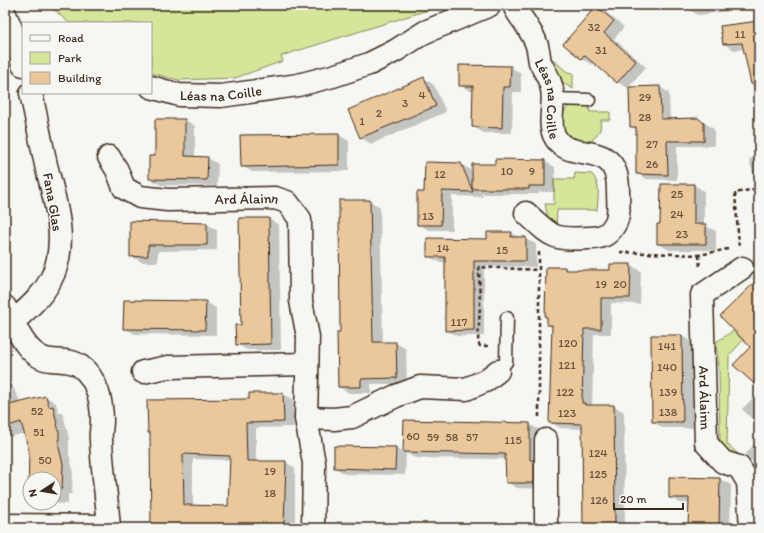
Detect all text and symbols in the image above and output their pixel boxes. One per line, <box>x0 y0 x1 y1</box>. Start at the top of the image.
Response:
house number: 32 <box>588 20 601 34</box>
legend <box>22 22 152 94</box>
house number: 11 <box>734 27 746 41</box>
text: Road <box>58 31 84 45</box>
house number: 31 <box>595 43 607 57</box>
text: Park <box>58 51 82 65</box>
street label: Léas na Coille <box>531 56 563 142</box>
text: Building <box>58 71 102 85</box>
street label: Léas na Coille <box>180 82 263 105</box>
house number: 4 <box>418 88 426 102</box>
house number: 29 <box>639 90 651 104</box>
house number: 3 <box>402 96 409 110</box>
house number: 2 <box>376 106 383 120</box>
house number: 28 <box>639 110 652 124</box>
house number: 1 <box>359 114 365 128</box>
house number: 27 <box>646 137 658 151</box>
house number: 26 <box>646 157 658 171</box>
house number: 10 <box>501 164 513 178</box>
house number: 9 <box>529 164 535 178</box>
house number: 12 <box>434 167 447 181</box>
street label: Fana Glas <box>39 171 66 233</box>
house number: 25 <box>671 187 683 201</box>
street label: Ard Álainn <box>215 189 282 208</box>
house number: 24 <box>670 207 684 221</box>
house number: 13 <box>422 209 435 223</box>
house number: 23 <box>676 227 689 241</box>
house number: 14 <box>437 241 449 255</box>
house number: 15 <box>496 243 508 257</box>
house number: 19 <box>595 277 607 291</box>
house number: 20 <box>613 277 627 291</box>
house number: 117 <box>450 315 468 329</box>
house number: 120 <box>558 336 578 350</box>
house number: 141 <box>658 339 677 353</box>
house number: 121 <box>558 358 576 372</box>
house number: 140 <box>657 360 677 374</box>
street label: Ard Álainn <box>695 365 714 431</box>
house number: 122 <box>556 385 575 399</box>
house number: 139 <box>659 385 677 399</box>
house number: 52 <box>31 404 44 418</box>
house number: 138 <box>659 405 678 419</box>
house number: 123 <box>558 406 577 420</box>
house number: 51 <box>33 425 45 439</box>
house number: 60 <box>406 429 420 443</box>
house number: 59 <box>427 430 439 444</box>
house number: 58 <box>446 430 459 444</box>
house number: 57 <box>466 430 478 444</box>
house number: 115 <box>504 433 522 447</box>
house number: 124 <box>588 446 608 460</box>
house number: 50 <box>38 453 52 467</box>
house number: 19 <box>264 464 276 478</box>
house number: 125 <box>589 467 607 481</box>
north arrow <box>22 471 62 511</box>
scale bar <box>614 485 683 511</box>
house number: 18 <box>264 486 276 500</box>
text: N <box>26 488 40 498</box>
text: 20 m <box>620 492 647 506</box>
house number: 126 <box>590 493 608 507</box>

